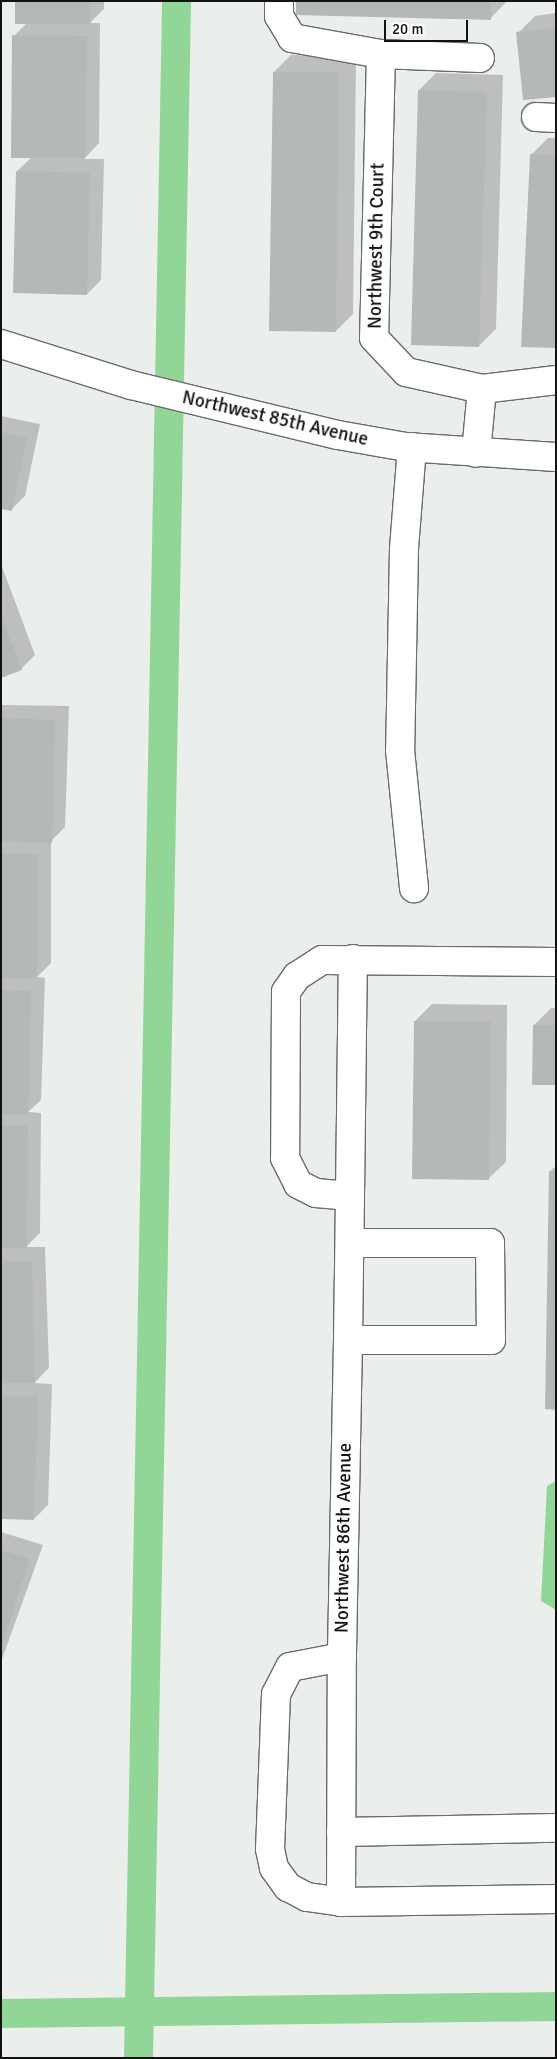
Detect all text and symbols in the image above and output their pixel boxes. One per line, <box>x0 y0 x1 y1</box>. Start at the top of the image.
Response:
scale bar <box>387 10 471 42</box>
text: 20 m <box>392 20 423 38</box>
street label: Northwest 9th Court <box>364 163 390 329</box>
street label: Northwest 85th Avenue <box>180 387 370 451</box>
street label: Northwest 86th Avenue <box>331 1443 357 1633</box>

